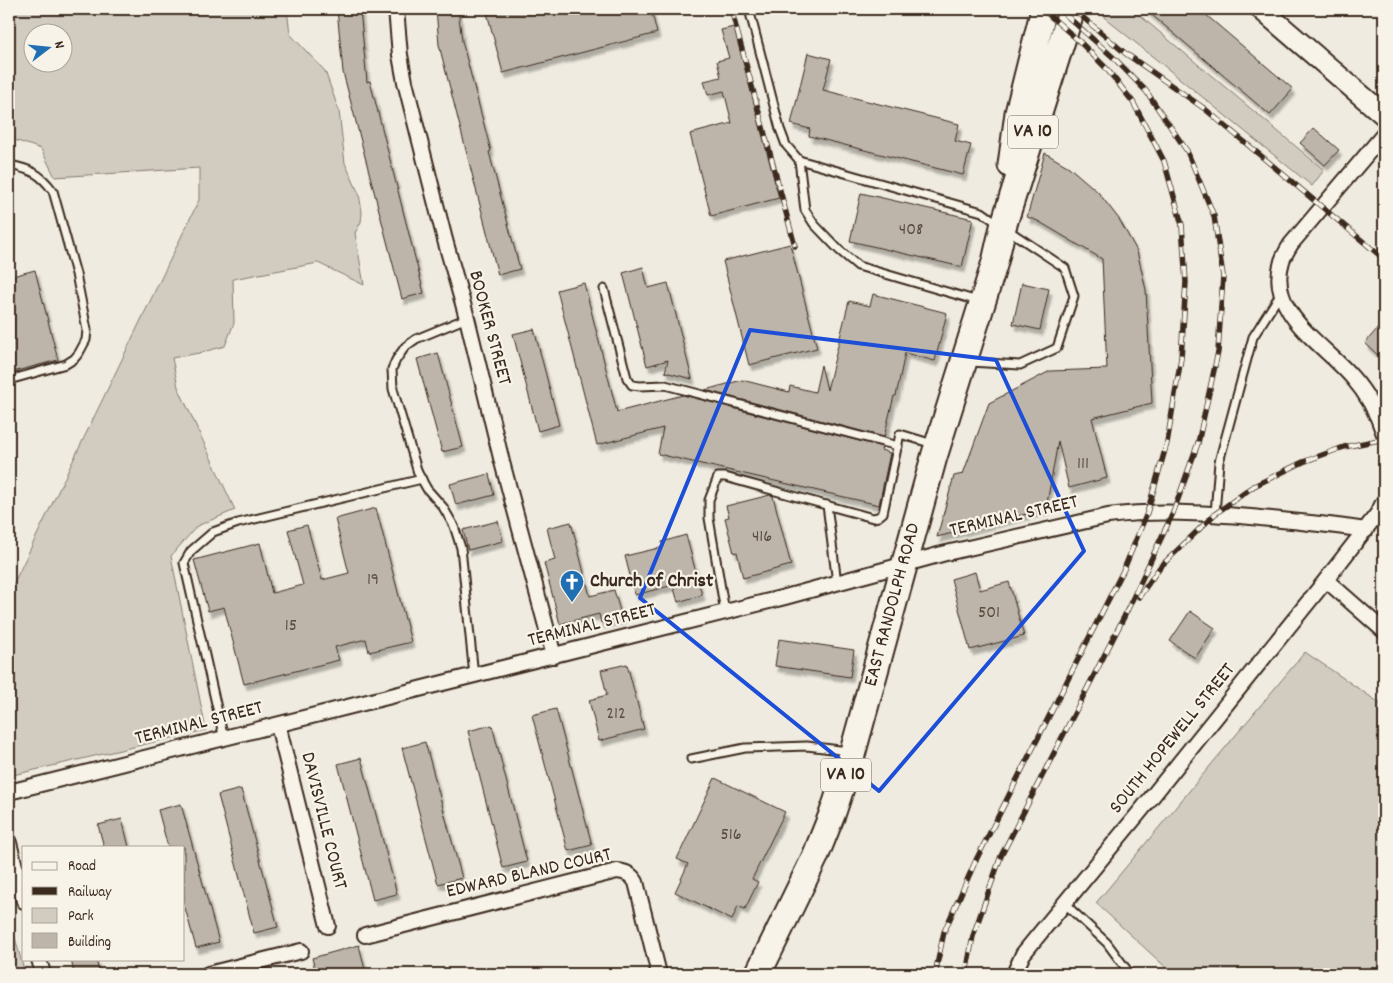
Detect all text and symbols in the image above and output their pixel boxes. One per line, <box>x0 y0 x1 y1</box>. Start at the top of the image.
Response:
north arrow <box>22 22 72 72</box>
text: N <box>48 39 69 51</box>
road number: VA 10 <box>1008 115 1058 148</box>
house number: 408 <box>899 218 923 243</box>
street label: BOOKER STREET <box>460 267 518 389</box>
house number: 111 <box>1077 452 1089 477</box>
street label: TERMINAL STREET <box>947 489 1081 545</box>
street label: EAST RANDOLPH ROAD <box>858 520 928 690</box>
house number: 416 <box>752 525 772 550</box>
house number: 19 <box>367 568 379 593</box>
place label: Church of Christ <box>590 568 714 596</box>
church icon: Church of Christ <box>559 569 585 603</box>
street label: TERMINAL STREET <box>525 597 659 655</box>
house number: 501 <box>978 601 1000 626</box>
house number: 15 <box>285 614 297 639</box>
street label: SOUTH HOPEWELL STREET <box>1103 658 1243 820</box>
street label: TERMINAL STREET <box>132 695 266 753</box>
house number: 212 <box>606 702 626 727</box>
street label: DAVISVILLE COURT <box>292 749 354 893</box>
road number: VA 10 <box>821 758 871 792</box>
house number: 516 <box>720 823 742 848</box>
street label: EDWARD BLAND COURT <box>444 841 614 907</box>
legend <box>22 846 185 960</box>
text: Road <box>68 856 96 878</box>
text: Railway <box>68 882 112 904</box>
text: Park <box>68 906 94 928</box>
text: Building <box>68 932 111 954</box>

